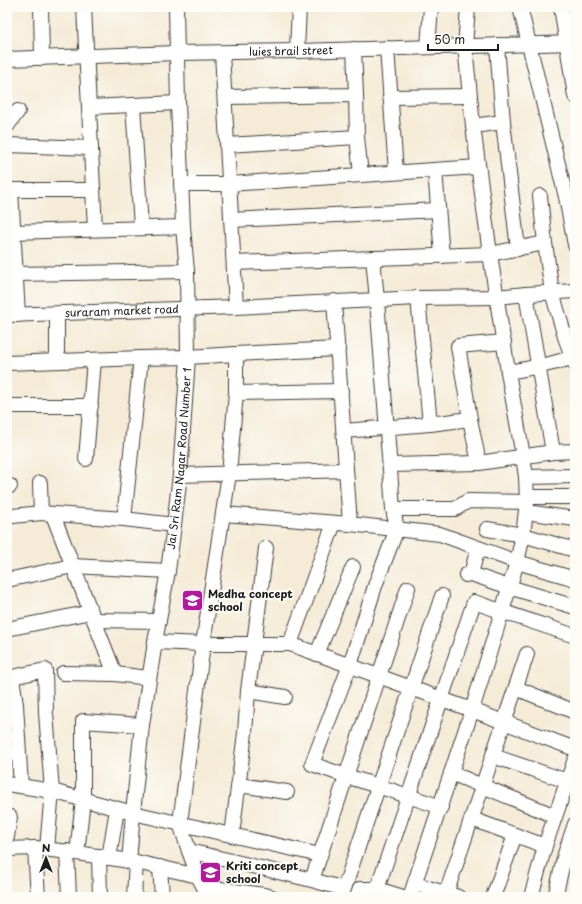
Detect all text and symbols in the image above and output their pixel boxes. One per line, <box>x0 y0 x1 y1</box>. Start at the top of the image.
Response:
scale bar <box>428 26 498 52</box>
text: 50 m <box>434 30 465 48</box>
street label: luies brail street <box>249 41 334 60</box>
street label: suraram market road <box>65 300 179 321</box>
street label: Jai Sri Ram Nagar Road Number 1 <box>162 367 195 550</box>
place label: Medha concept school <box>208 585 293 615</box>
school or university icon: Medha concept school <box>179 587 205 613</box>
north arrow <box>26 838 66 878</box>
text: N <box>42 839 51 856</box>
place label: Kriti concept school <box>226 857 298 887</box>
school or university icon: Kriti concept school <box>198 859 224 885</box>

